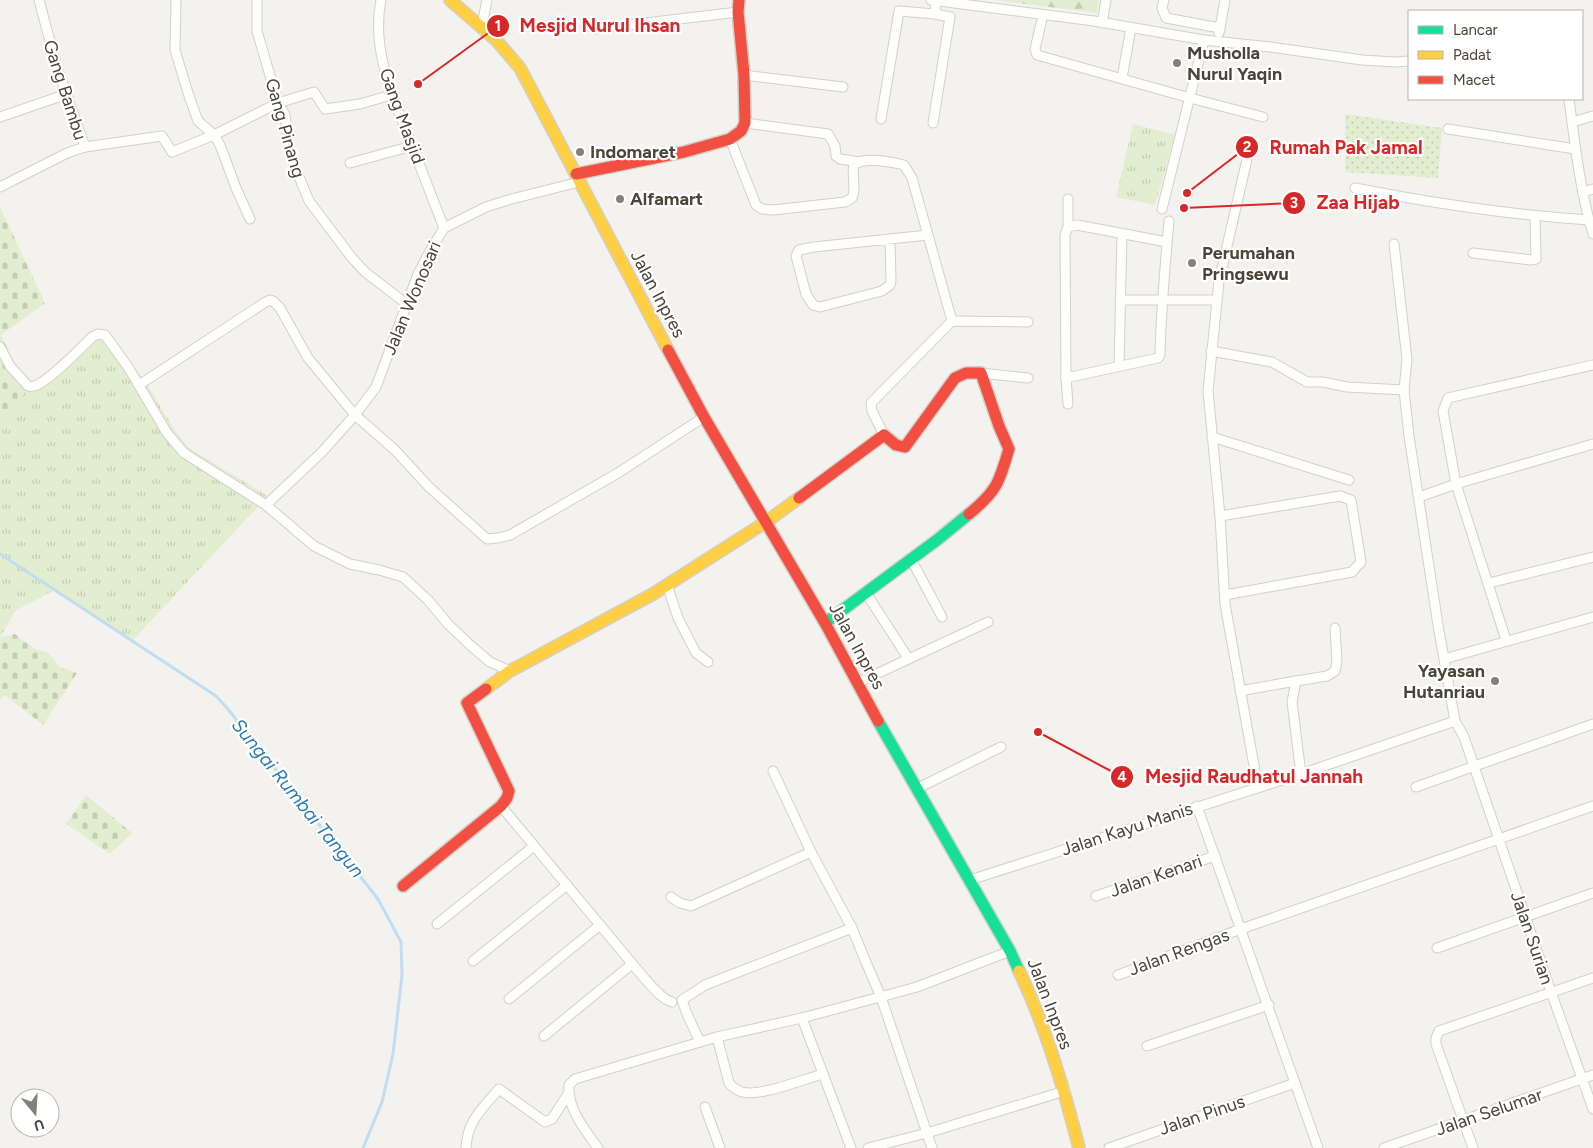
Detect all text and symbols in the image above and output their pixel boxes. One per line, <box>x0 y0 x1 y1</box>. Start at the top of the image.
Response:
callout: Mesjid Nurul Ihsan <box>485 9 691 43</box>
legend <box>1408 10 1583 100</box>
text: Mesjid Nurul Ihsan <box>520 14 680 37</box>
text: 1 <box>495 17 501 35</box>
text: Lancar <box>1453 21 1498 39</box>
street label: Gang Bambu <box>38 37 92 143</box>
place label: Musholla Nurul Yaqin <box>1187 42 1282 85</box>
text: Padat <box>1453 46 1492 64</box>
marker: Musholla Nurul Yaqin <box>1171 57 1183 69</box>
street label: Gang Masjid <box>375 65 429 167</box>
text: Macet <box>1453 71 1496 89</box>
street label: Gang Pinang <box>260 76 310 180</box>
callout: Rumah Pak Jamal <box>1234 130 1432 164</box>
text: Rumah Pak Jamal <box>1269 136 1423 159</box>
text: 2 <box>1243 138 1252 156</box>
place label: Indomaret <box>590 141 676 163</box>
marker: Indomaret <box>574 146 586 158</box>
callout: Zaa Hijab <box>1281 186 1409 220</box>
place label: Alfamart <box>630 188 703 210</box>
text: Zaa Hijab <box>1317 191 1400 214</box>
marker: Alfamart <box>614 193 626 205</box>
text: 3 <box>1290 194 1298 212</box>
street label: Jalan Wonosari <box>378 238 446 358</box>
place label: Perumahan Pringsewu <box>1202 242 1295 285</box>
street label: Jalan Inpres <box>626 246 690 342</box>
marker: Perumahan Pringsewu <box>1186 257 1198 269</box>
street label: Jalan Inpres <box>824 599 890 693</box>
place label: Yayasan Hutanriau <box>1403 660 1485 703</box>
marker: Yayasan Hutanriau <box>1489 675 1501 687</box>
water label: Sungai Rumbai Tangun <box>227 714 369 882</box>
callout: Mesjid Raudhatul Jannah <box>1110 760 1373 794</box>
text: Mesjid Raudhatul Jannah <box>1145 765 1363 788</box>
text: 4 <box>1117 768 1127 786</box>
street label: Jalan Kayu Manis <box>1058 797 1196 861</box>
street label: Jalan Kenari <box>1107 850 1205 902</box>
street label: Jalan Surian <box>1506 889 1558 987</box>
street label: Jalan Rengas <box>1126 924 1232 980</box>
street label: Jalan Inpres <box>1023 955 1077 1053</box>
street label: Jalan Selumar <box>1433 1083 1545 1141</box>
north arrow <box>10 1088 60 1138</box>
street label: Jalan Pinus <box>1156 1090 1248 1140</box>
text: U <box>32 1115 46 1134</box>

